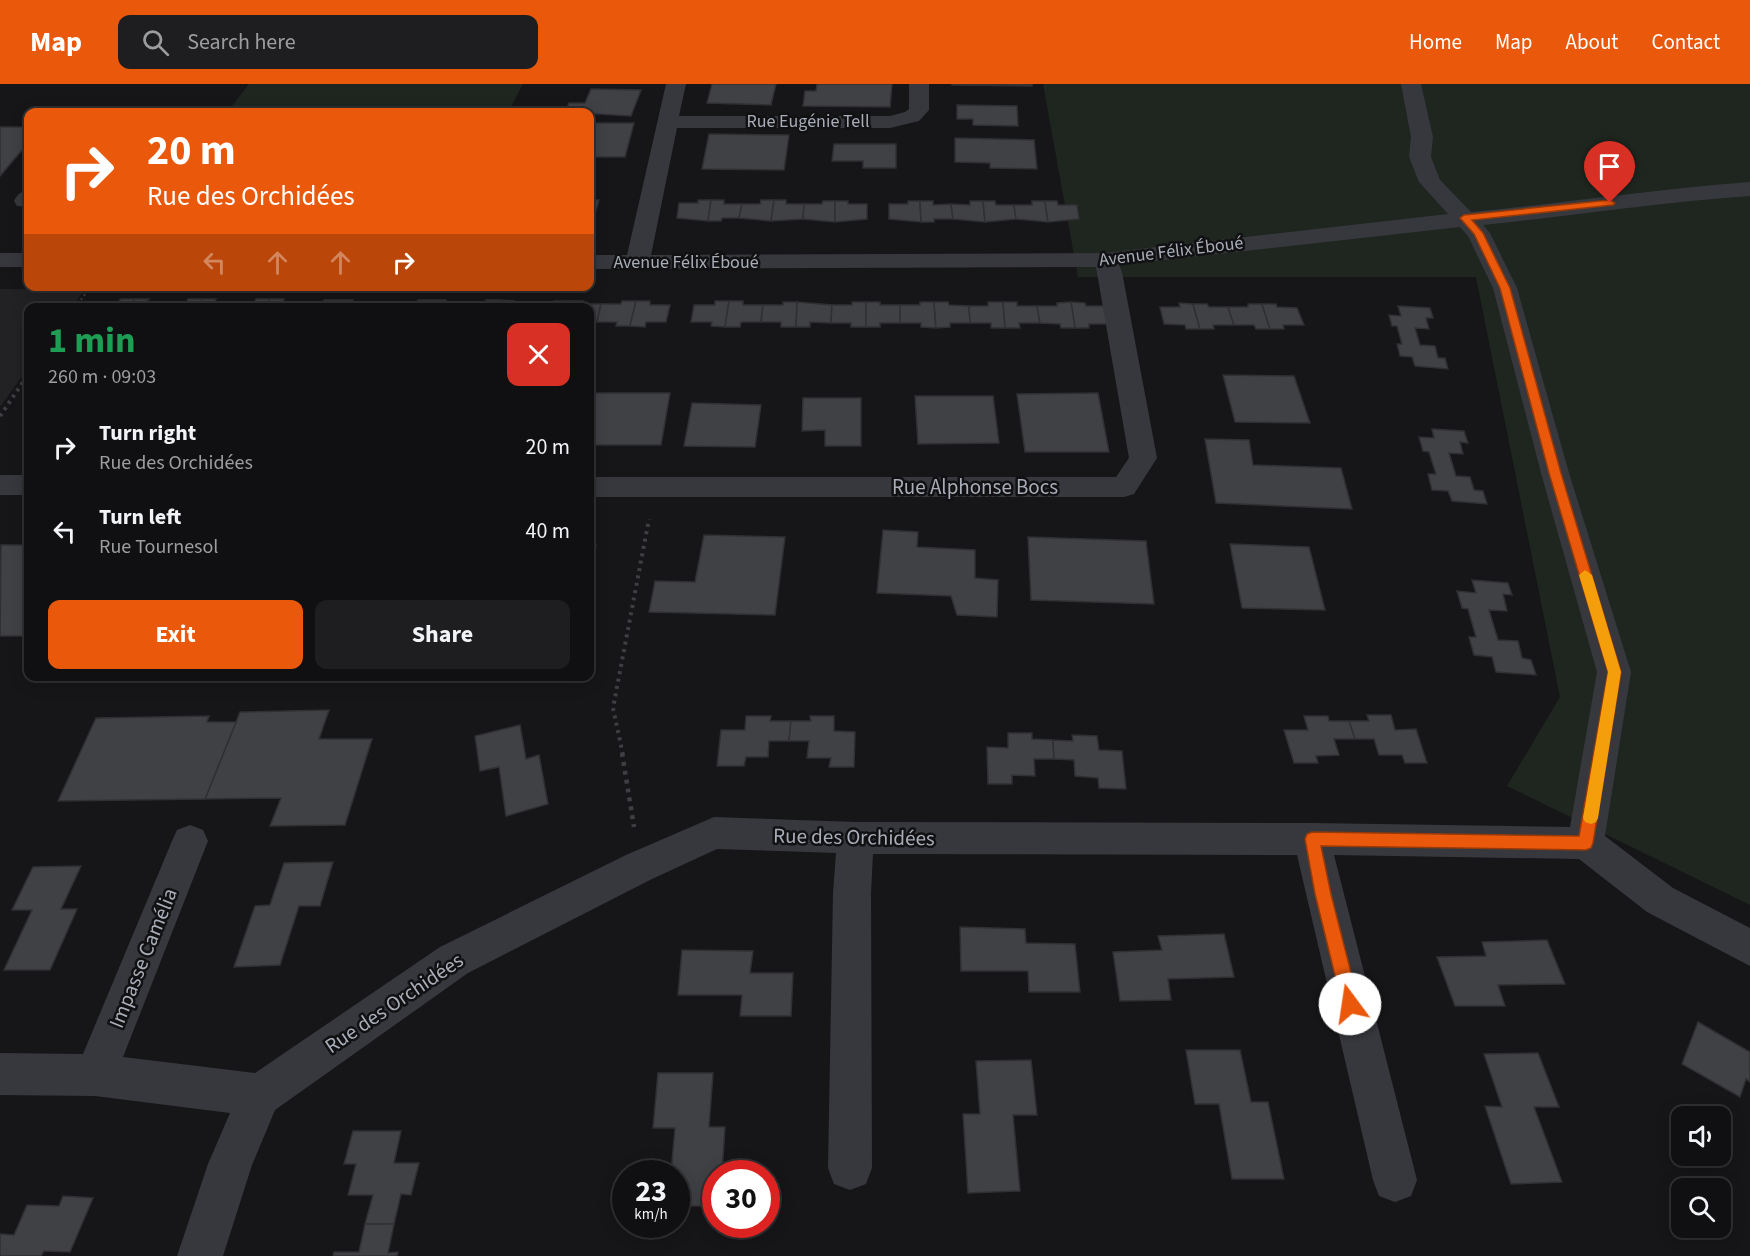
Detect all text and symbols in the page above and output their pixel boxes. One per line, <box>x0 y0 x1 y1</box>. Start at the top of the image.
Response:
search box <box>118 15 538 69</box>
text: Map <box>30 22 82 62</box>
icon: search <box>139 26 172 59</box>
text: Search here <box>187 26 296 58</box>
text: Home <box>1409 27 1462 57</box>
text: Map <box>1495 27 1533 57</box>
text: About <box>1566 27 1618 57</box>
text: Contact <box>1651 27 1720 57</box>
street label: Rue Eugénie Tell <box>747 109 869 134</box>
text: 20 m <box>147 121 236 181</box>
icon: right <box>48 132 126 210</box>
pin <box>1584 141 1635 203</box>
icon: arrive <box>1593 150 1626 183</box>
text: Rue des Orchidées <box>147 177 355 216</box>
street label: Avenue Félix Éboué <box>1097 230 1245 273</box>
icon: left <box>198 246 231 279</box>
icon: ahead <box>261 246 294 279</box>
icon: ahead <box>324 246 357 279</box>
icon: right <box>387 246 420 279</box>
street label: Avenue Félix Éboué <box>613 250 759 275</box>
text: 1 min <box>48 315 136 366</box>
button: close <box>507 323 570 386</box>
text: 260 m · 09:03 <box>48 363 156 391</box>
text: Turn right <box>99 417 196 449</box>
icon: right <box>48 431 81 464</box>
text: 20 m <box>525 431 570 463</box>
text: Rue des Orchidées <box>99 449 253 477</box>
street label: Rue Alphonse Bocs <box>892 472 1058 502</box>
text: Turn left <box>99 501 181 533</box>
icon: left <box>48 515 81 548</box>
text: 40 m <box>525 515 570 547</box>
text: Rue Tournesol <box>99 533 218 561</box>
button: Exit <box>48 600 303 669</box>
button: Share <box>315 600 570 669</box>
street label: Rue des Orchidées <box>773 821 935 853</box>
street label: Impasse Camélia <box>101 883 185 1033</box>
street label: Rue des Orchidées <box>319 945 470 1061</box>
position arrow <box>1318 972 1382 1036</box>
map controls <box>1671 1106 1731 1238</box>
button: sound <box>1671 1106 1731 1166</box>
speed limit sign: 30 <box>702 1160 780 1238</box>
text: 23 <box>635 1170 667 1213</box>
button: search <box>1671 1178 1731 1238</box>
text: km/h <box>634 1204 668 1225</box>

